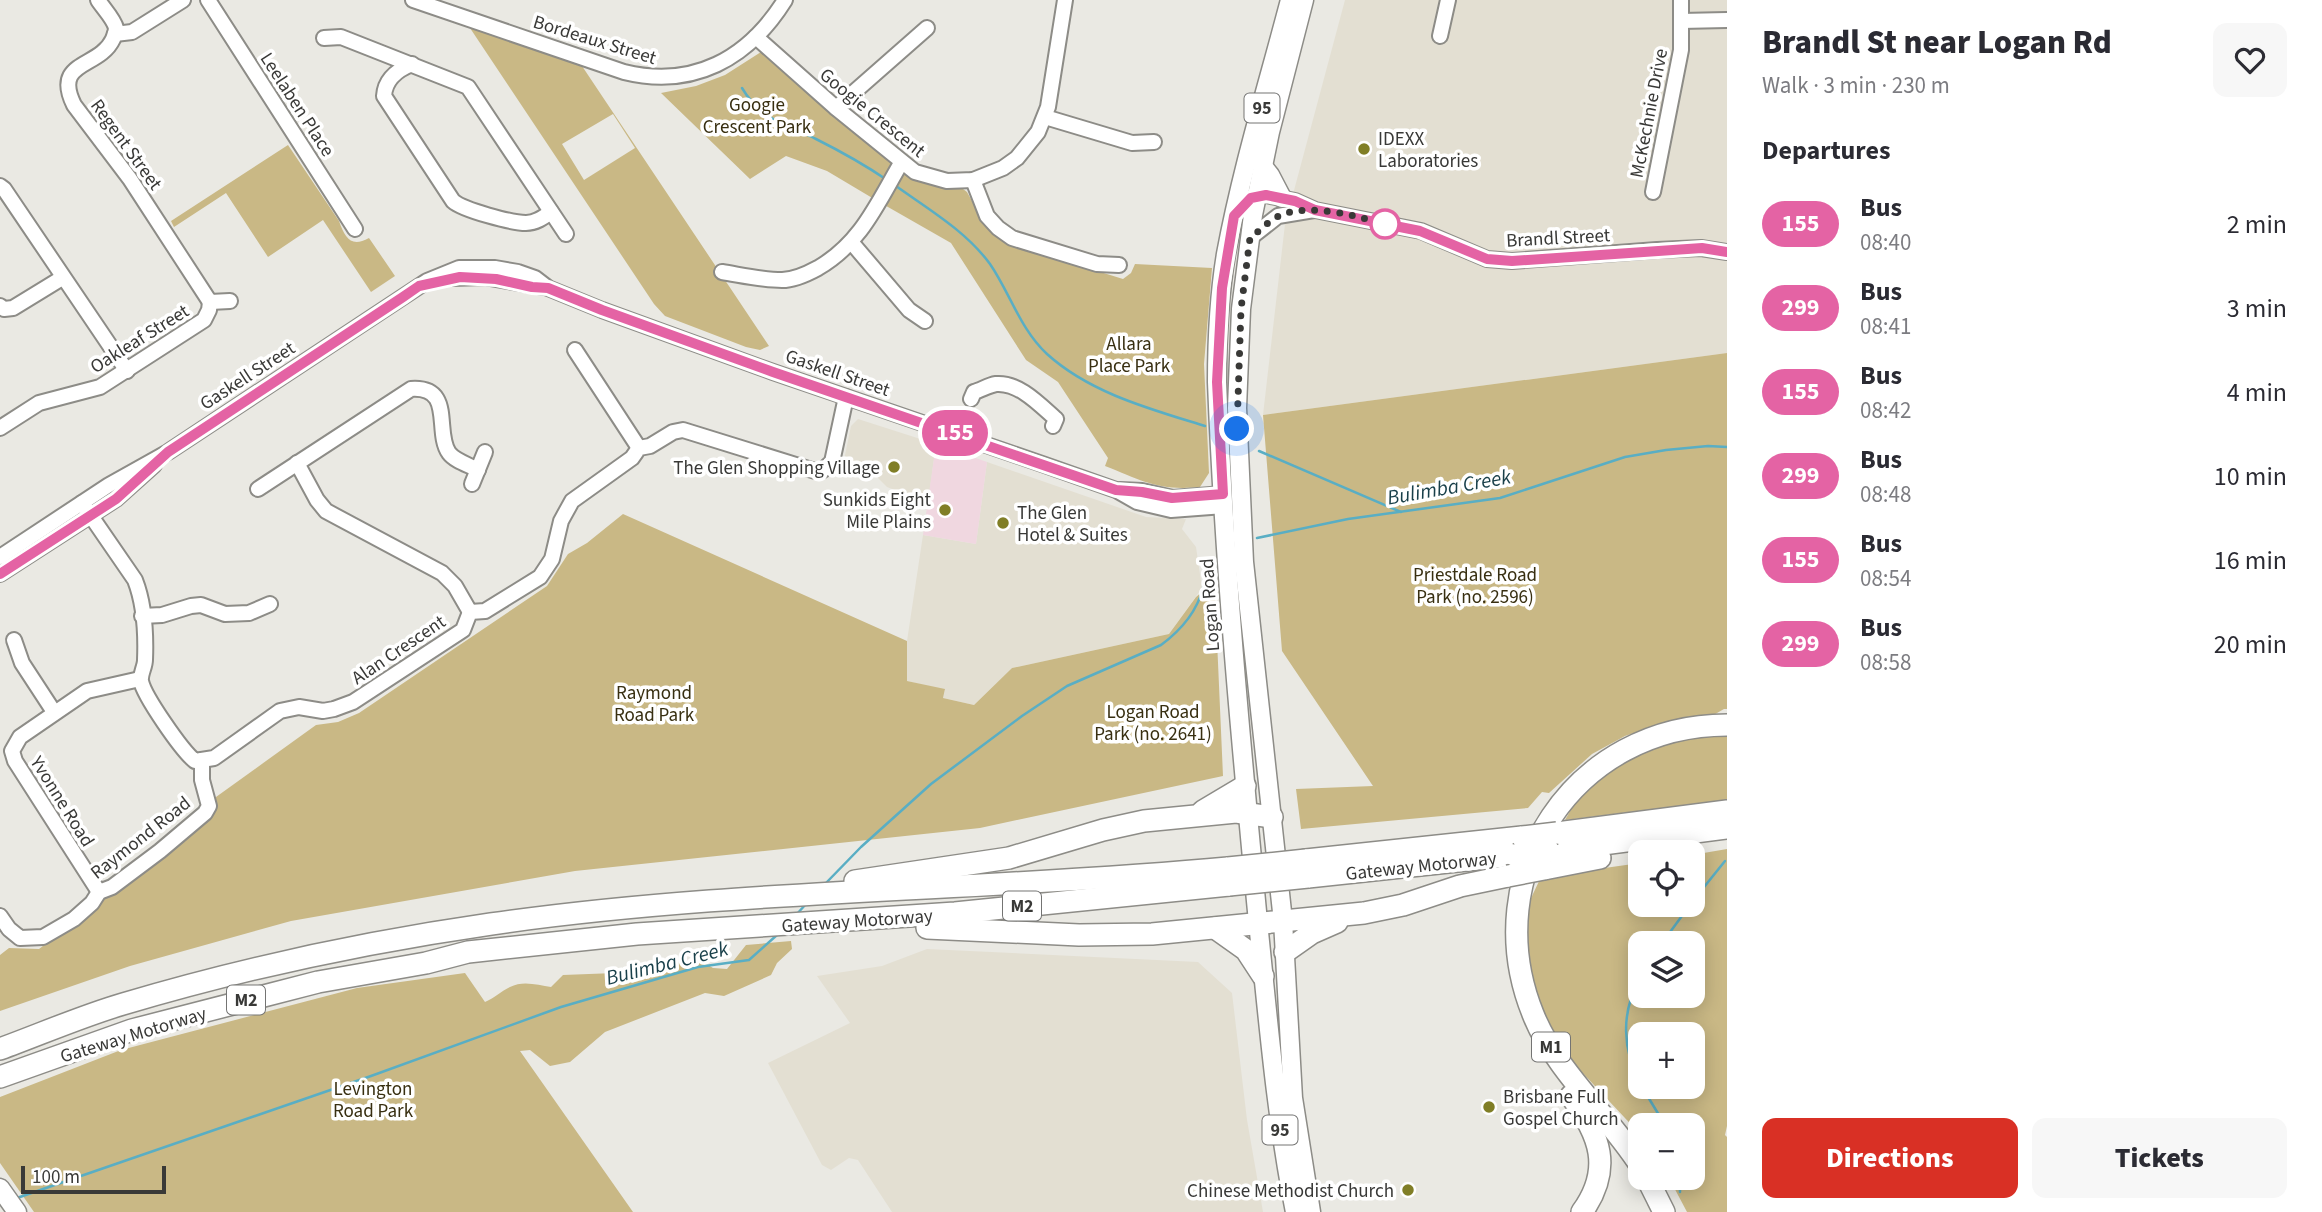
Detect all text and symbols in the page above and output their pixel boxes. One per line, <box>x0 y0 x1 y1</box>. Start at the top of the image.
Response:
street label: Bordeaux Street <box>530 9 660 72</box>
text: Brandl St near Logan Rd <box>1762 19 2112 66</box>
button: heart <box>2213 23 2287 97</box>
street label: McKechnie Drive <box>1624 46 1675 180</box>
street label: Leelaben Place <box>253 47 341 162</box>
street label: Googie Crescent <box>813 62 931 165</box>
text: Walk · 3 min · 230 m <box>1762 69 1950 102</box>
park label: Googie Crescent Park <box>703 92 812 141</box>
street label: Regent Street <box>83 94 168 196</box>
road number: 95 <box>1244 94 1280 122</box>
place label: IDEXX Laboratories <box>1378 126 1478 175</box>
text: Departures <box>1762 132 1890 169</box>
marker: IDEXX Laboratories <box>1356 141 1372 157</box>
text: Bus <box>1860 189 1902 226</box>
text: 155 <box>1781 206 1820 241</box>
text: 2 min <box>2227 206 2287 243</box>
unlabelled marker <box>1370 209 1400 239</box>
street label: Brandl Street <box>1505 222 1611 255</box>
text: 08:40 <box>1860 226 1911 259</box>
text: Bus <box>1860 273 1902 310</box>
text: 299 <box>1781 290 1820 325</box>
text: 3 min <box>2227 290 2287 327</box>
street label: Oakleaf Street <box>85 298 195 380</box>
text: 08:41 <box>1860 310 1911 343</box>
park label: Allara Place Park <box>1088 331 1171 380</box>
street label: Gaskell Street <box>195 335 301 417</box>
street label: Gaskell Street <box>782 343 894 404</box>
text: Bus <box>1860 357 1902 394</box>
text: 155 <box>1781 374 1820 409</box>
text: 4 min <box>2227 374 2287 411</box>
text: 08:42 <box>1860 394 1911 427</box>
line badge: 155 <box>915 410 995 456</box>
your location <box>1219 411 1254 446</box>
text: 155 <box>936 415 974 450</box>
text: Bus <box>1860 441 1902 478</box>
place label: The Glen Shopping Village <box>673 455 880 482</box>
text: 299 <box>1781 458 1820 493</box>
text: 10 min <box>2214 458 2287 495</box>
marker: The Glen Shopping Village <box>886 459 902 475</box>
water label: Bulimba Creek <box>1385 461 1514 513</box>
text: 08:48 <box>1860 478 1911 511</box>
place label: Sunkids Eight Mile Plains <box>823 487 932 536</box>
place label: The Glen Hotel & Suites <box>1017 500 1128 549</box>
marker: Sunkids Eight Mile Plains <box>937 502 953 518</box>
marker: The Glen Hotel & Suites <box>995 515 1011 531</box>
text: Bus <box>1860 525 1902 562</box>
text: 155 <box>1781 542 1820 577</box>
text: 16 min <box>2214 542 2287 579</box>
street label: Logan Road <box>1194 558 1227 652</box>
park label: Priestdale Road Park (no. 2596) <box>1413 562 1537 611</box>
text: 08:54 <box>1860 562 1911 595</box>
street label: Alan Crescent <box>346 609 452 692</box>
text: Bus <box>1860 609 1902 646</box>
text: 299 <box>1781 626 1820 661</box>
text: 20 min <box>2214 626 2287 663</box>
text: 08:58 <box>1860 646 1911 679</box>
park label: Raymond Road Park <box>614 680 695 729</box>
park label: Logan Road Park (no. 2641) <box>1094 699 1212 748</box>
street label: Yvonne Road <box>23 750 100 852</box>
street label: Raymond Road <box>85 790 197 886</box>
map controls <box>1628 840 1705 1190</box>
button: locate <box>1628 840 1705 917</box>
street label: Gateway Motorway <box>1344 845 1498 888</box>
road number: M2 <box>1003 891 1041 920</box>
street label: Gateway Motorway <box>781 903 934 940</box>
button: layers <box>1628 931 1705 1008</box>
water label: Bulimba Creek <box>603 933 732 993</box>
road number: M2 <box>227 986 265 1015</box>
street label: Gateway Motorway <box>57 1000 210 1071</box>
button: + <box>1628 1022 1705 1099</box>
road number: M1 <box>1532 1032 1570 1062</box>
park label: Levington Road Park <box>333 1076 414 1125</box>
place label: Brisbane Full Gospel Church <box>1503 1084 1618 1133</box>
marker: Brisbane Full Gospel Church <box>1481 1099 1497 1115</box>
button: − <box>1628 1113 1705 1190</box>
road number: 95 <box>1262 1115 1298 1144</box>
button: Directions <box>1762 1118 2018 1198</box>
button: Tickets <box>2032 1118 2287 1198</box>
scale bar <box>21 1163 166 1195</box>
text: 100 m <box>32 1164 80 1191</box>
place label: Chinese Methodist Church <box>1187 1178 1394 1205</box>
marker: Chinese Methodist Church <box>1400 1182 1416 1198</box>

